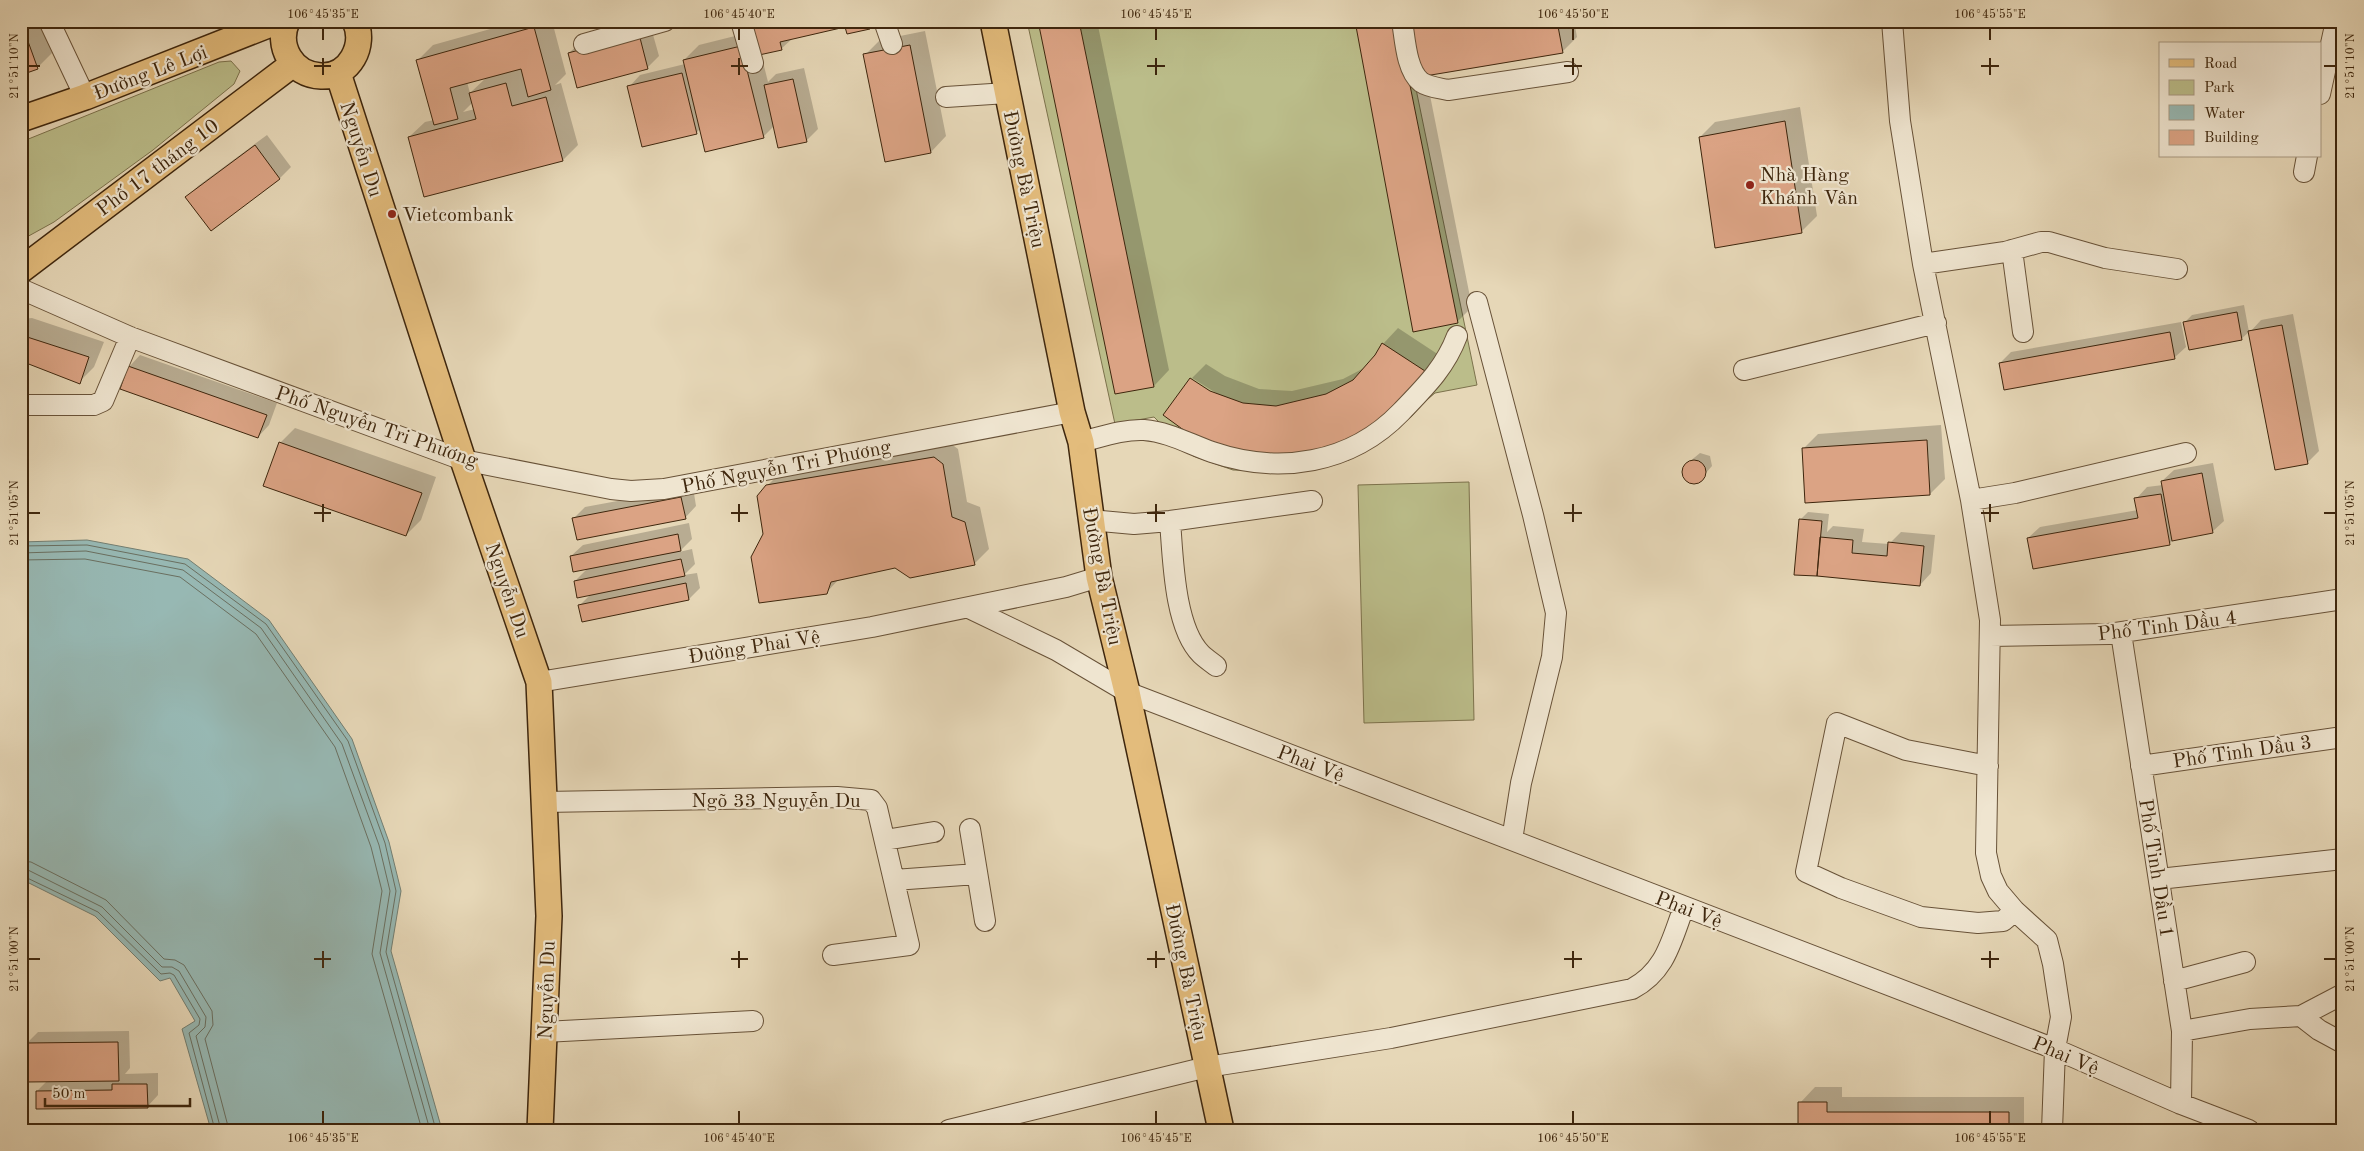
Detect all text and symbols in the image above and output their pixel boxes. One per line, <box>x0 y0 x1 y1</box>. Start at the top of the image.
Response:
text: 106°45'35"E <box>287 8 359 21</box>
text: 106°45'40"E <box>703 8 775 21</box>
text: 106°45'45"E <box>1120 8 1192 21</box>
text: 106°45'50"E <box>1537 8 1609 21</box>
text: 106°45'55"E <box>1954 8 2026 21</box>
text: 21°51'10"N <box>8 33 21 99</box>
text: 21°51'10"N <box>2344 33 2357 99</box>
legend <box>2159 42 2322 158</box>
street label: Đường Lê Lợi <box>91 43 210 105</box>
text: Road <box>2204 57 2238 72</box>
text: Park <box>2204 81 2235 96</box>
street label: Nguyễn Du <box>335 99 386 200</box>
text: Water <box>2204 107 2245 122</box>
street label: Đường Bà Triệu <box>999 109 1047 250</box>
street label: Phố 17 tháng 10 <box>93 116 223 221</box>
text: Building <box>2204 131 2259 146</box>
place label: Nhà Hàng Khánh Vân <box>1760 166 1858 209</box>
marker: Nhà Hàng Khánh Vân <box>1744 179 1756 191</box>
place label: Vietcombank <box>402 206 514 226</box>
marker: Vietcombank <box>386 208 398 220</box>
street label: Phố Nguyễn Tri Phương <box>272 383 481 472</box>
street label: Phố Nguyễn Tri Phương <box>680 437 893 498</box>
text: 21°51'05"N <box>8 480 21 546</box>
text: 21°51'05"N <box>2344 480 2357 546</box>
street label: Đường Bà Triệu <box>1078 506 1124 647</box>
street label: Nguyễn Du <box>481 540 533 641</box>
street label: Phố Tinh Dầu 4 <box>2096 607 2238 645</box>
street label: Đường Phai Vệ <box>687 628 822 668</box>
street label: Phố Tinh Dầu 3 <box>2171 731 2313 773</box>
street label: Phai Vệ <box>1274 743 1347 787</box>
street label: Ngõ 33 Nguyễn Du <box>691 791 861 812</box>
street label: Phố Tinh Dầu 1 <box>2134 797 2178 939</box>
street label: Phai Vệ <box>1652 889 1725 933</box>
street label: Đường Bà Triệu <box>1161 902 1209 1043</box>
text: 21°51'00"N <box>8 926 21 992</box>
text: 21°51'00"N <box>2344 926 2357 992</box>
street label: Nguyễn Du <box>535 940 560 1040</box>
street label: Phai Vệ <box>2029 1034 2101 1080</box>
scale bar <box>45 1076 190 1108</box>
text: 50 m <box>52 1087 86 1102</box>
text: 106°45'35"E <box>287 1132 359 1145</box>
text: 106°45'40"E <box>703 1132 775 1145</box>
text: 106°45'45"E <box>1120 1132 1192 1145</box>
text: 106°45'50"E <box>1537 1132 1609 1145</box>
text: 106°45'55"E <box>1954 1132 2026 1145</box>

